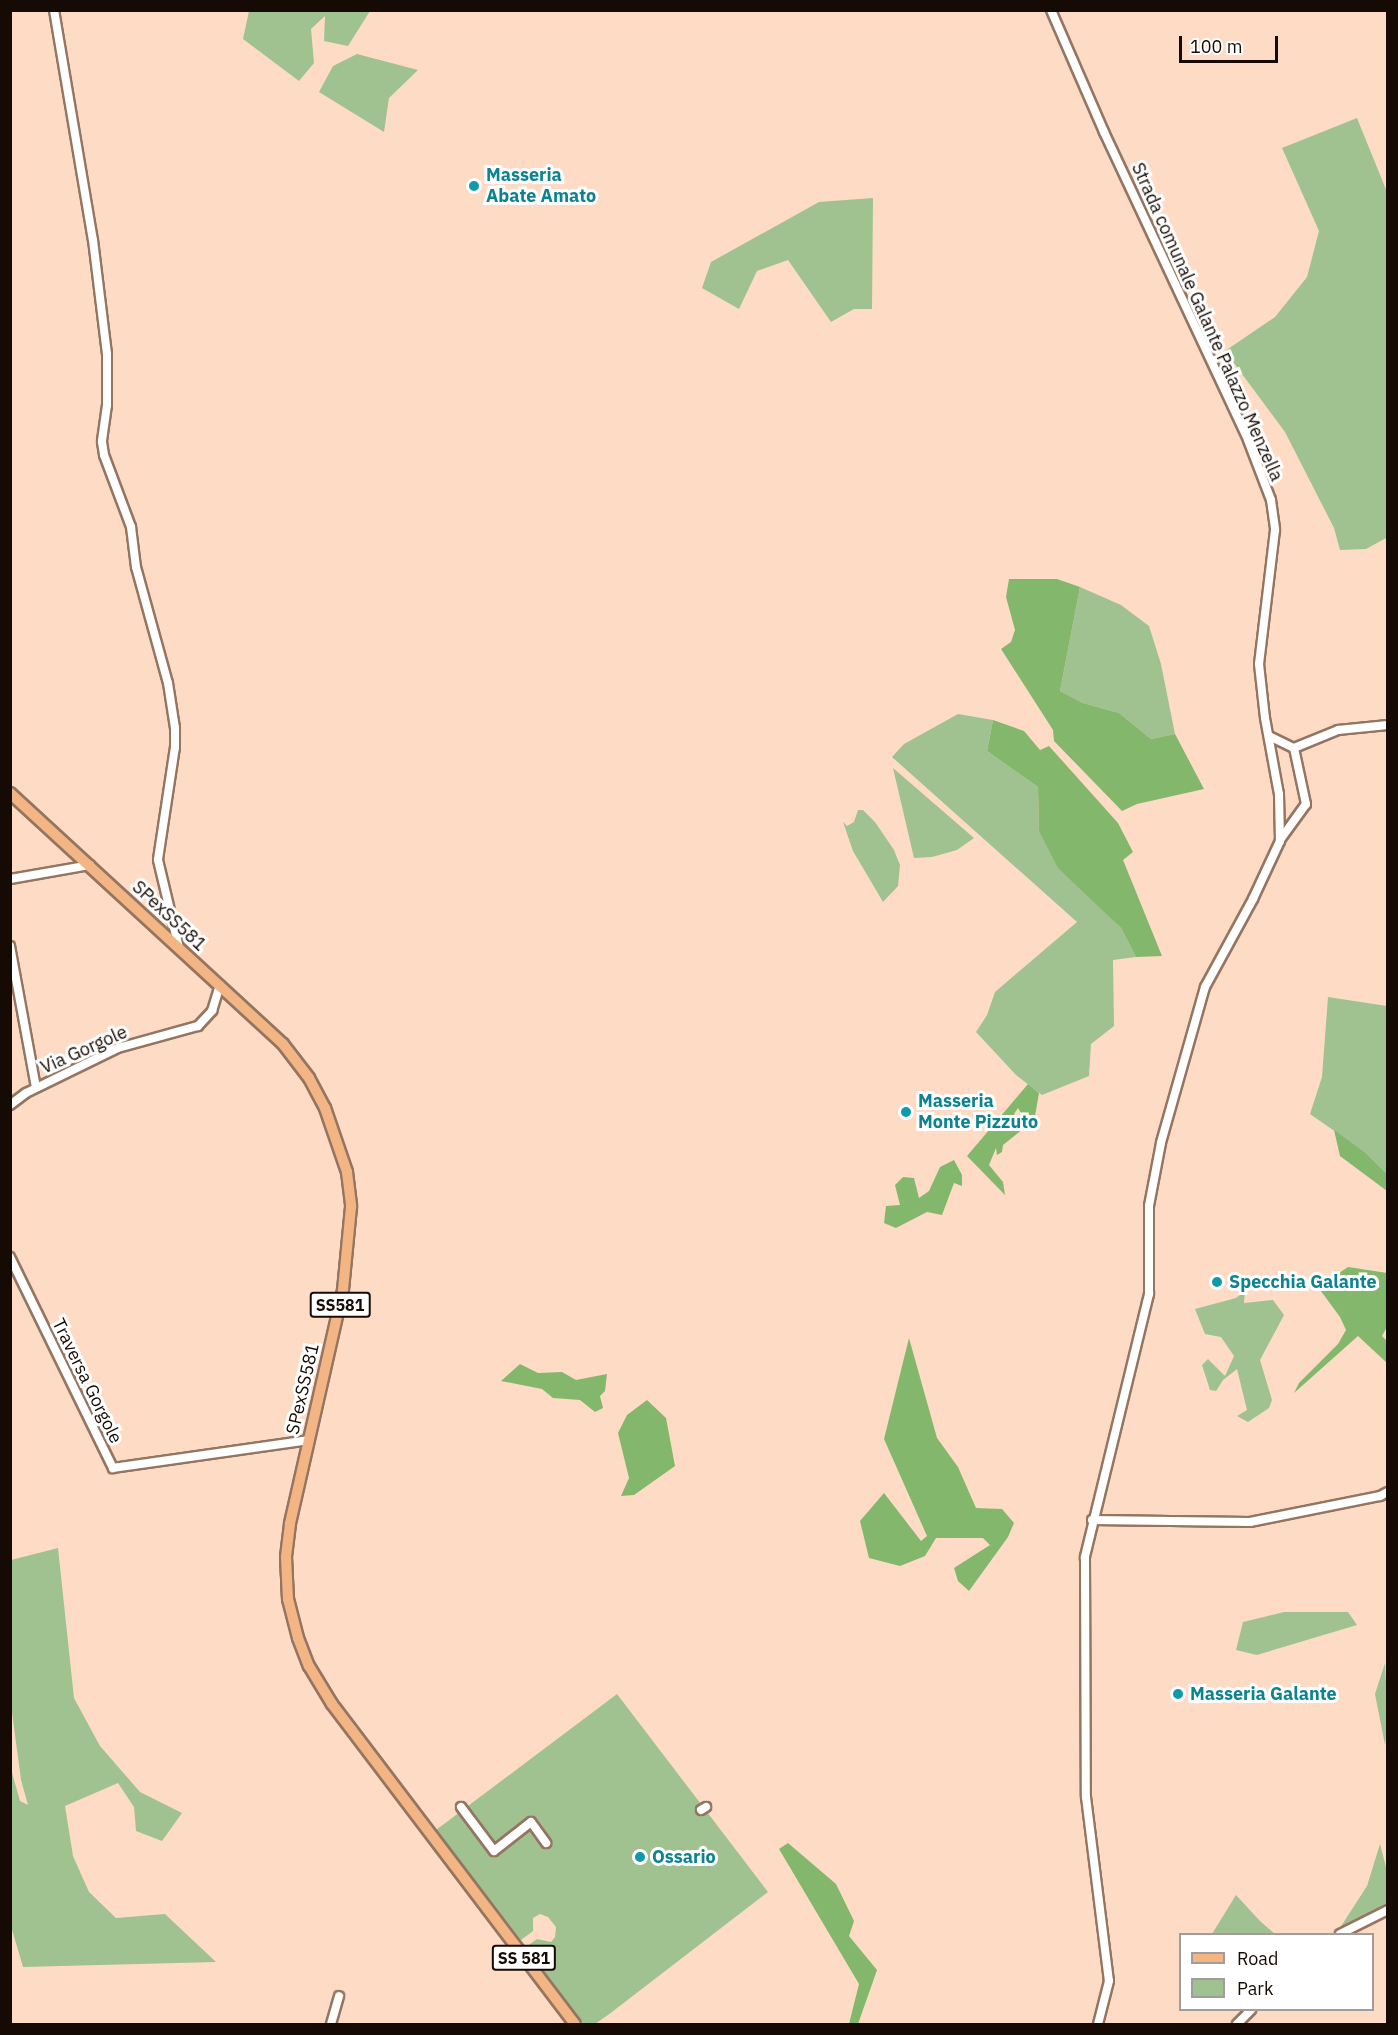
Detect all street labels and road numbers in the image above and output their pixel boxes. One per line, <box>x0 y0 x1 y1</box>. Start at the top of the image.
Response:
street label: Strada comunale Galante Palazzo Menzella <box>1127 160 1287 484</box>
street label: SPexSS581 <box>128 876 210 956</box>
street label: Via Gorgole <box>37 1021 131 1079</box>
road number: SS581 <box>308 1292 372 1318</box>
street label: Traversa Gorgole <box>47 1315 127 1447</box>
street label: SPexSS581 <box>282 1341 324 1437</box>
road number: SS 581 <box>491 1945 557 1971</box>

